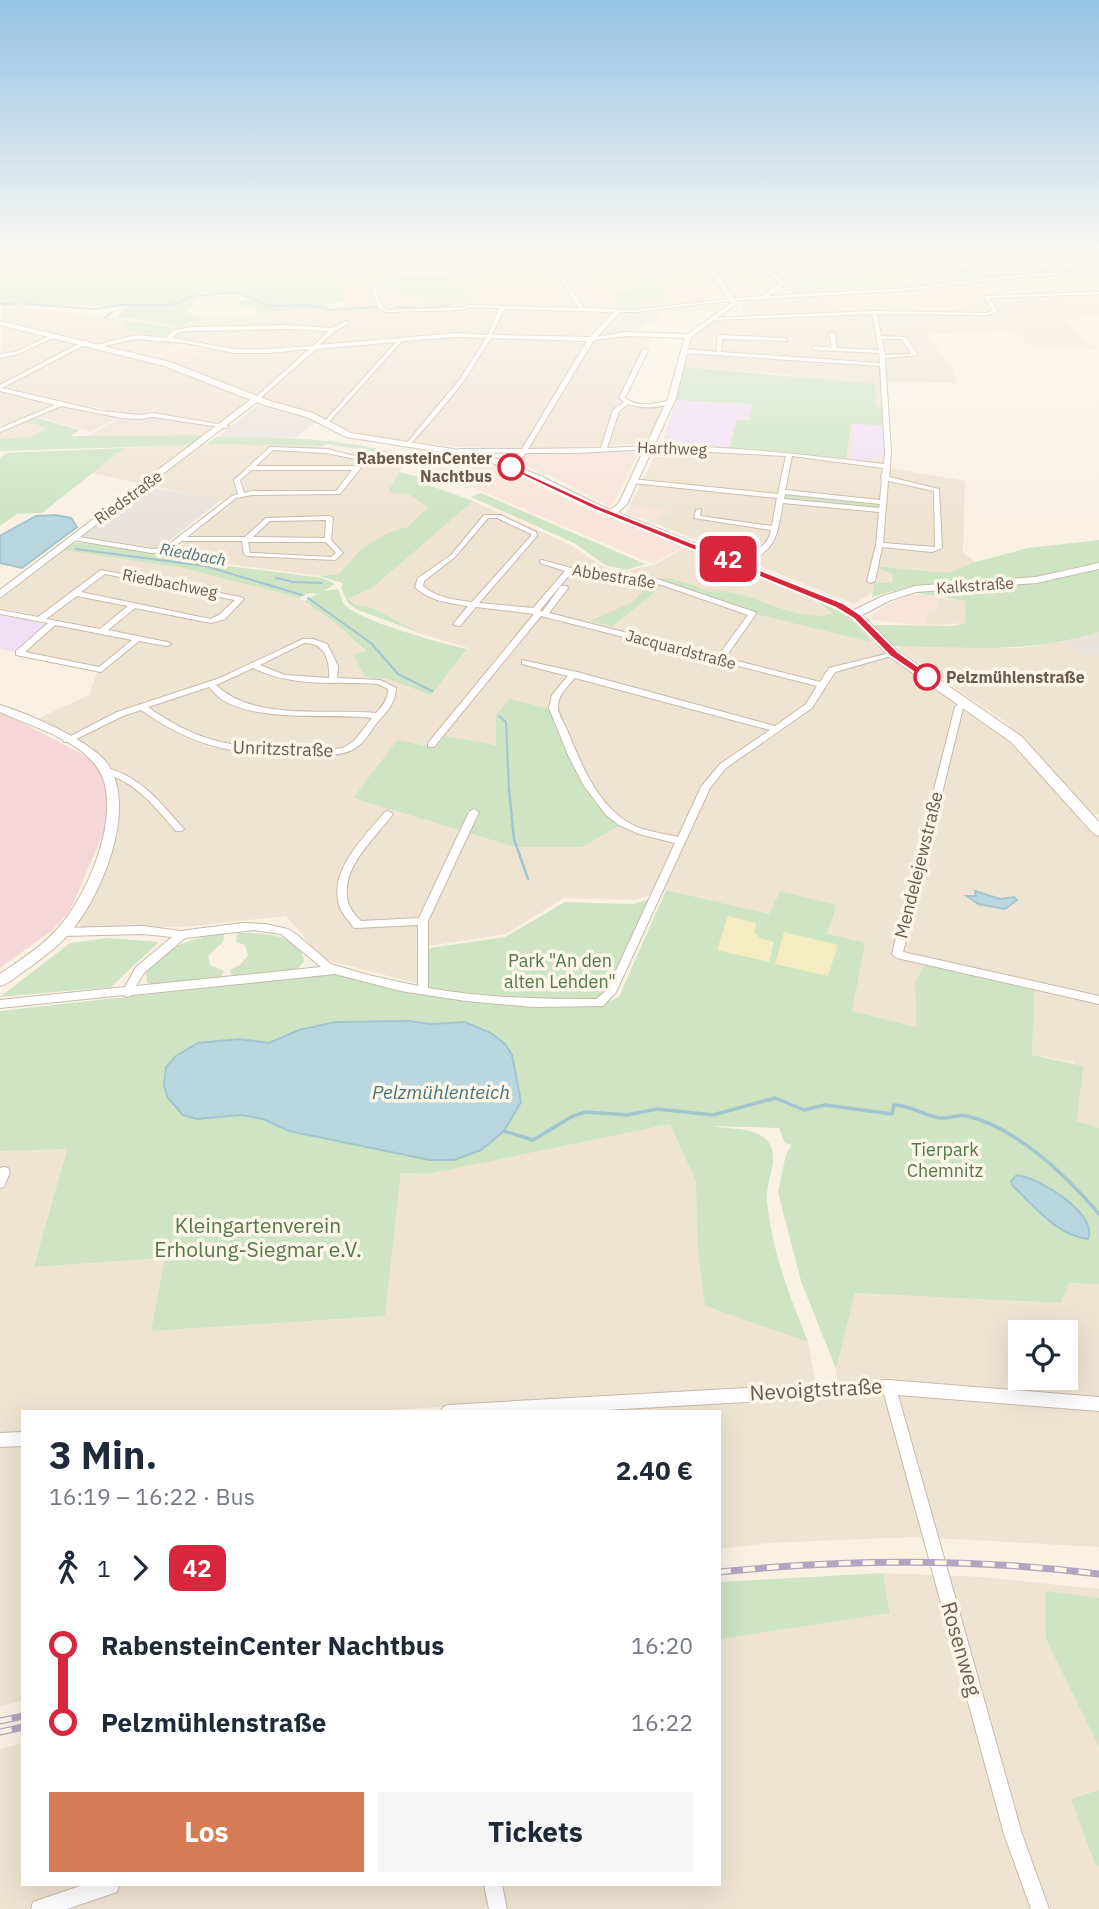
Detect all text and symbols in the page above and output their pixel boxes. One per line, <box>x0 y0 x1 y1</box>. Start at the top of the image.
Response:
street label: Harthweg <box>637 437 708 459</box>
place label: RabensteinCenter Nachtbus <box>356 448 493 486</box>
marker: RabensteinCenter Nachtbus <box>498 454 524 480</box>
street label: Riedstraße <box>90 466 166 528</box>
line badge: 42 <box>696 536 760 582</box>
water label: Riedbach <box>158 538 228 570</box>
text: 42 <box>714 543 742 575</box>
street label: Abbestraße <box>571 560 657 593</box>
street label: Riedbachweg <box>121 564 220 602</box>
street label: Kalkstraße <box>936 572 1015 598</box>
street label: Jacquardstraße <box>624 625 739 673</box>
marker: Pelzmühlenstraße <box>914 664 940 690</box>
place label: Pelzmühlenstraße <box>946 667 1085 687</box>
street label: Unritzstraße <box>232 735 334 762</box>
street label: Mendelejewstraße <box>889 789 948 941</box>
park label: Park "An den alten Lehden" <box>504 949 616 993</box>
water label: Pelzmühlenteich <box>372 1080 510 1104</box>
park label: Tierpark Chemnitz <box>907 1138 983 1182</box>
park label: Kleingartenverein Erholung-Siegmar e.V. <box>154 1211 362 1263</box>
map controls <box>1008 1320 1078 1390</box>
button: locate <box>1008 1320 1078 1390</box>
street label: Nevoigtstraße <box>749 1372 883 1406</box>
text: 3 Min. <box>49 1430 157 1479</box>
text: 2.40 € <box>616 1453 693 1487</box>
text: 16:19 – 16:22 · Bus <box>49 1481 255 1511</box>
icon: walk <box>49 1549 87 1587</box>
icon: forward <box>121 1549 159 1587</box>
text: 42 <box>183 1552 212 1584</box>
text: 1 <box>97 1553 111 1583</box>
street label: Rosenweg <box>935 1598 989 1699</box>
text: RabensteinCenter Nachtbus <box>101 1628 444 1662</box>
text: 16:20 <box>631 1630 693 1660</box>
text: Pelzmühlenstraße <box>101 1705 326 1739</box>
text: 16:22 <box>631 1707 693 1737</box>
button: Los <box>49 1792 364 1872</box>
button: Tickets <box>378 1792 693 1872</box>

